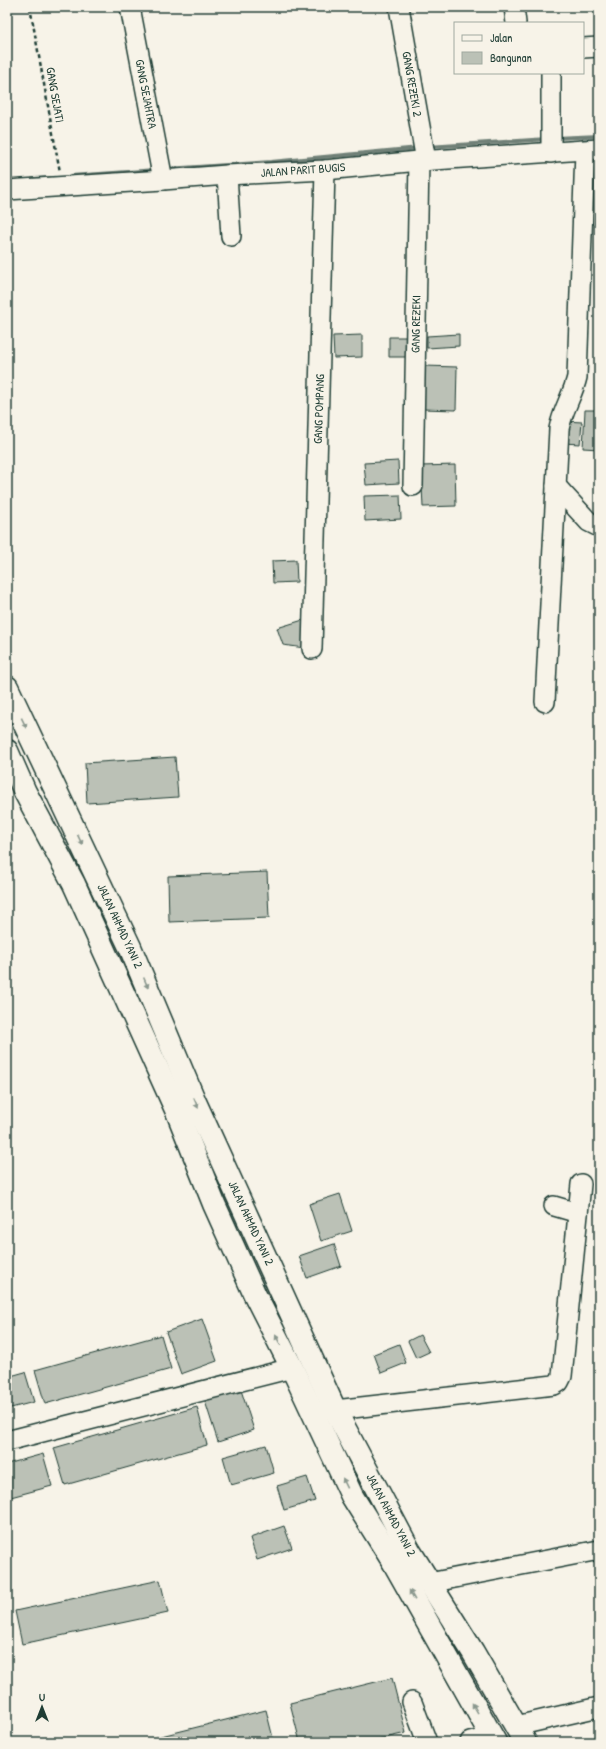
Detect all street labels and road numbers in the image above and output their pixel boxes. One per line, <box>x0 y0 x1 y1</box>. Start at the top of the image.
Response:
street label: GANG REZEKI 2 <box>398 50 427 118</box>
street label: GANG SEJAHTRA <box>131 58 162 130</box>
street label: GANG SEJATI <box>42 66 69 124</box>
street label: JALAN PARIT BUGIS <box>260 158 346 181</box>
street label: GANG REZEKI <box>406 295 425 353</box>
street label: GANG POMPANG <box>309 374 328 444</box>
street label: JALAN AHMAD YANI 2 <box>93 881 148 971</box>
street label: JALAN AHMAD YANI 2 <box>224 1178 279 1268</box>
street label: JALAN AHMAD YANI 2 <box>362 1470 421 1559</box>

